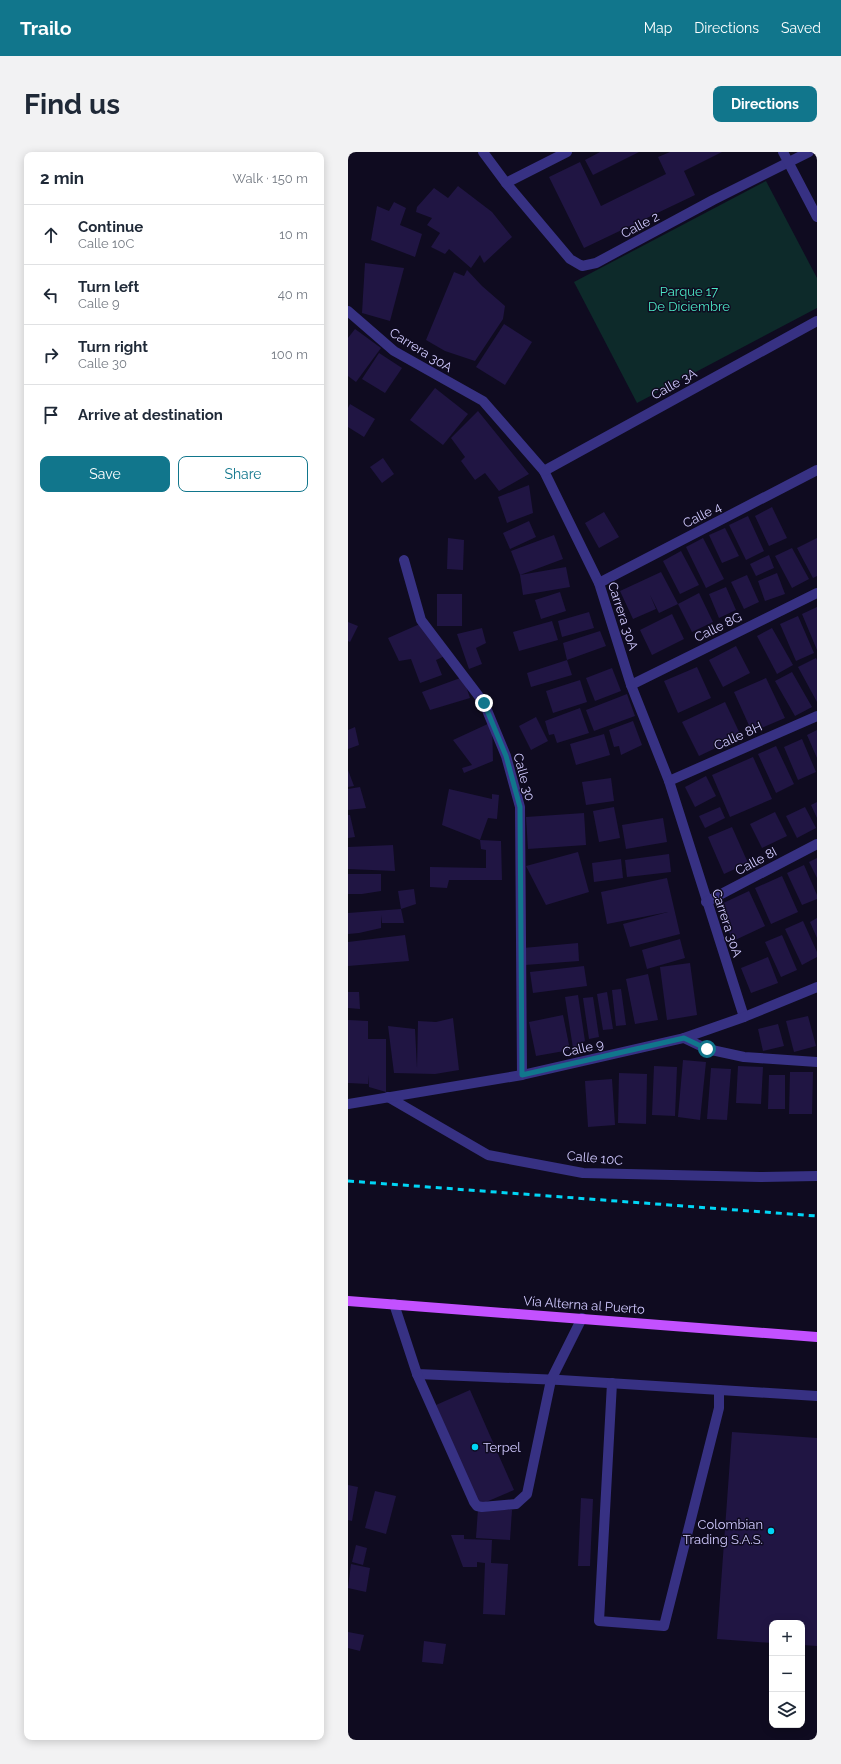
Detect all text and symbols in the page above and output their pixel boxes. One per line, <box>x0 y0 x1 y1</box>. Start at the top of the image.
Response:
text: Trailo <box>20 17 71 39</box>
text: Map <box>644 20 672 36</box>
text: Directions <box>694 20 759 36</box>
text: Saved <box>781 20 821 36</box>
button: Directions <box>713 86 817 122</box>
text: Find us <box>24 88 120 121</box>
text: 2 min <box>40 168 84 188</box>
text: Walk · 150 m <box>233 171 308 186</box>
street label: Calle 2 <box>618 209 662 241</box>
text: Continue <box>78 218 143 236</box>
icon: ahead <box>40 224 62 246</box>
text: 10 m <box>279 227 308 242</box>
text: Calle 10C <box>78 236 134 251</box>
text: Turn left <box>78 278 139 296</box>
icon: left <box>40 284 62 306</box>
park label: Parque 17 De Diciembre <box>648 284 730 314</box>
text: 40 m <box>278 287 308 302</box>
text: Calle 9 <box>78 296 120 311</box>
street label: Carrera 30A <box>387 325 455 375</box>
text: Turn right <box>78 338 148 356</box>
icon: right <box>40 344 62 366</box>
text: 100 m <box>271 347 308 362</box>
text: Calle 30 <box>78 356 127 371</box>
street label: Calle 3A <box>649 365 700 403</box>
icon: arrive <box>40 404 62 426</box>
text: Arrive at destination <box>78 406 223 424</box>
button: Save <box>40 456 170 492</box>
button: Share <box>178 456 308 492</box>
street label: Calle 4 <box>680 499 724 531</box>
street label: Carrera 30A <box>605 580 641 652</box>
street label: Calle 8G <box>692 609 744 645</box>
route end <box>475 694 493 712</box>
street label: Calle 8H <box>712 719 764 753</box>
street label: Calle 30 <box>510 751 538 803</box>
street label: Calle 8I <box>733 844 779 878</box>
street label: Carrera 30A <box>709 887 745 959</box>
street label: Calle 9 <box>561 1036 605 1060</box>
route start <box>698 1040 716 1058</box>
street label: Calle 10C <box>566 1148 624 1168</box>
street label: Vía Alterna al Puerto <box>523 1293 646 1317</box>
place label: Terpel <box>483 1440 521 1455</box>
marker: Terpel <box>470 1442 480 1452</box>
place label: Colombian Trading S.A.S. <box>683 1517 763 1547</box>
marker: Colombian Trading S.A.S. <box>766 1526 776 1536</box>
map controls <box>769 1620 805 1728</box>
button: + <box>769 1620 805 1656</box>
button: − <box>769 1656 805 1692</box>
button: layers <box>769 1692 805 1728</box>

